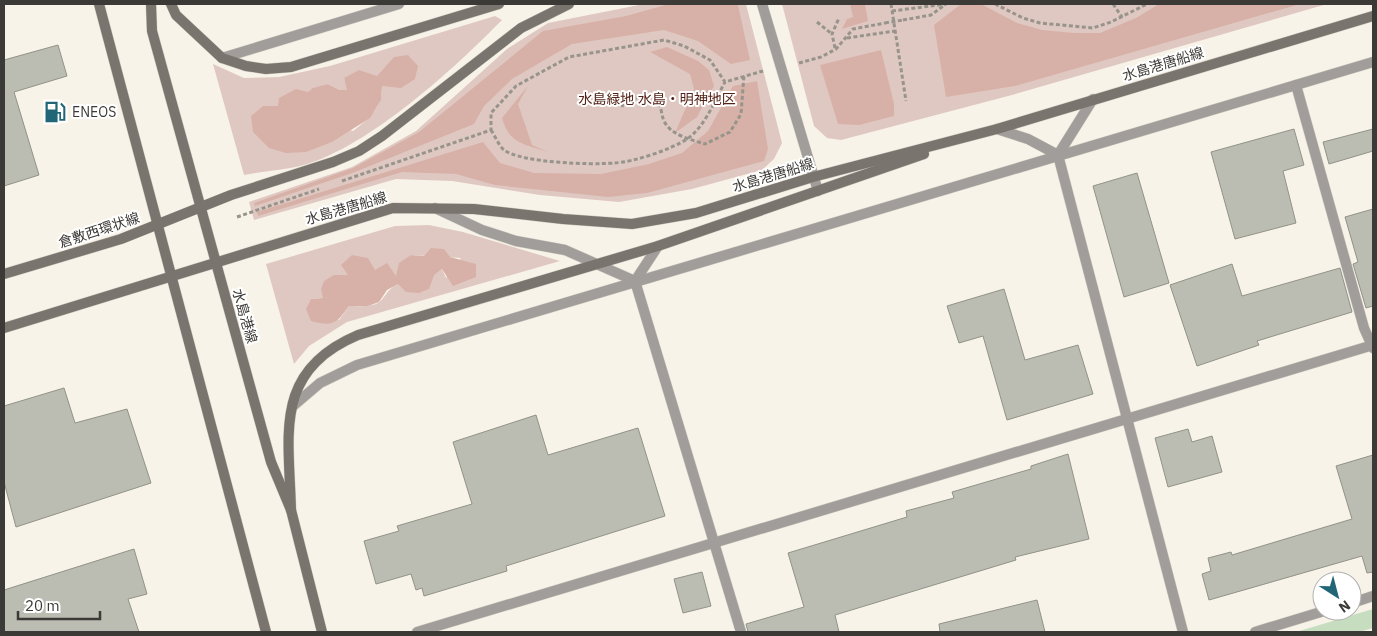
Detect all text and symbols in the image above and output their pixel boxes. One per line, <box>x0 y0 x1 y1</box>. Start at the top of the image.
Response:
street label: 水島港唐船線 <box>1120 43 1206 85</box>
park label: 水島緑地 水島・明神地区 <box>578 90 736 108</box>
fuel station icon: ENEOS <box>42 99 68 125</box>
place label: ENEOS <box>72 103 116 121</box>
street label: 水島港唐船線 <box>730 154 816 196</box>
street label: 水島港唐船線 <box>303 188 389 228</box>
street label: 倉敷西環状線 <box>56 208 142 252</box>
street label: 水島港線 <box>229 287 261 345</box>
north arrow <box>1312 571 1362 621</box>
scale bar <box>18 588 100 620</box>
text: 20 m <box>25 596 60 615</box>
text: N <box>1335 596 1354 617</box>

